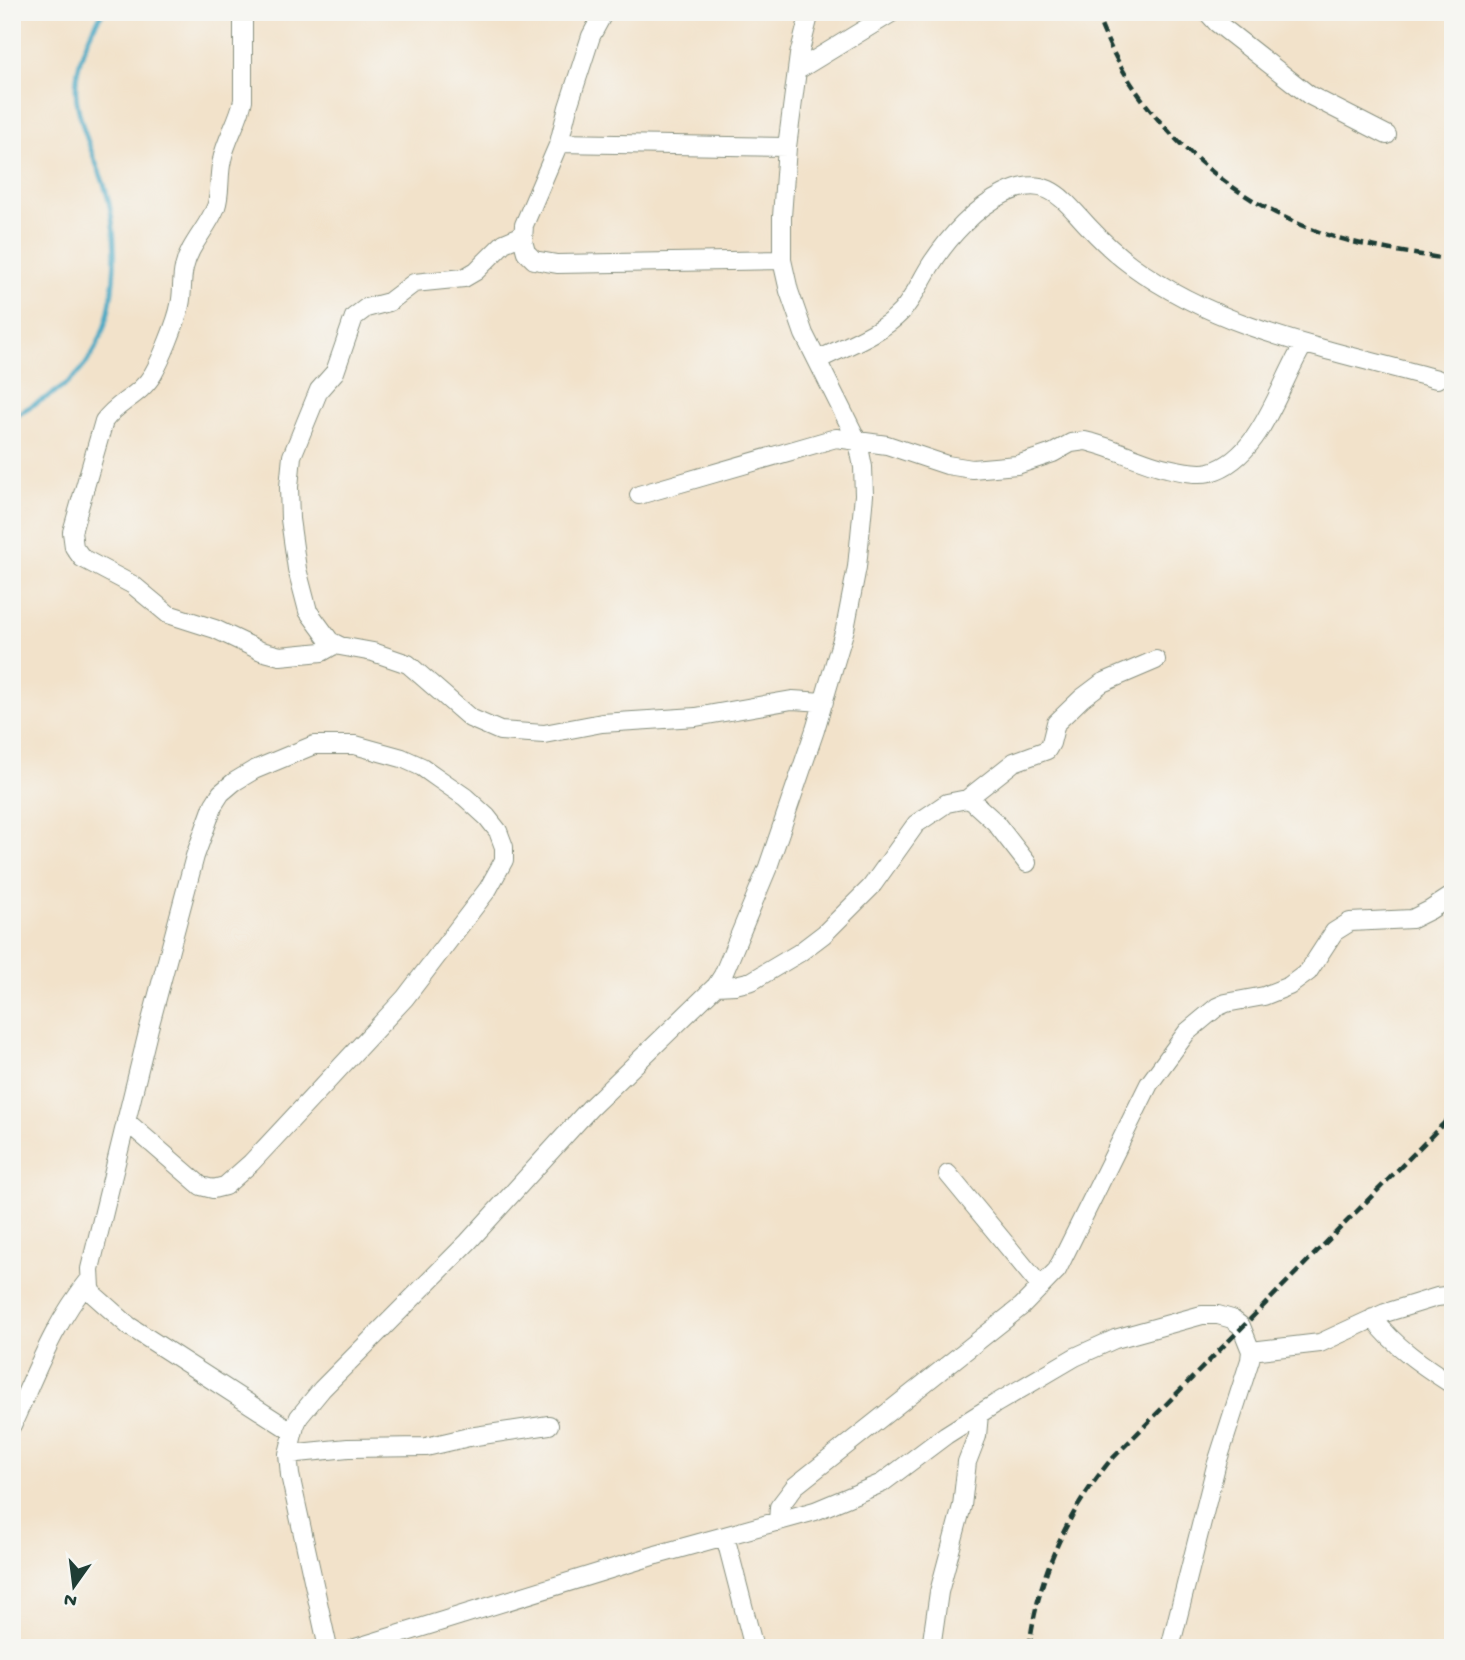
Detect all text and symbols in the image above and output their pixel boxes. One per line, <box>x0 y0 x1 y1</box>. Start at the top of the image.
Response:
north arrow <box>38 1552 108 1622</box>
text: N <box>62 1586 80 1612</box>

